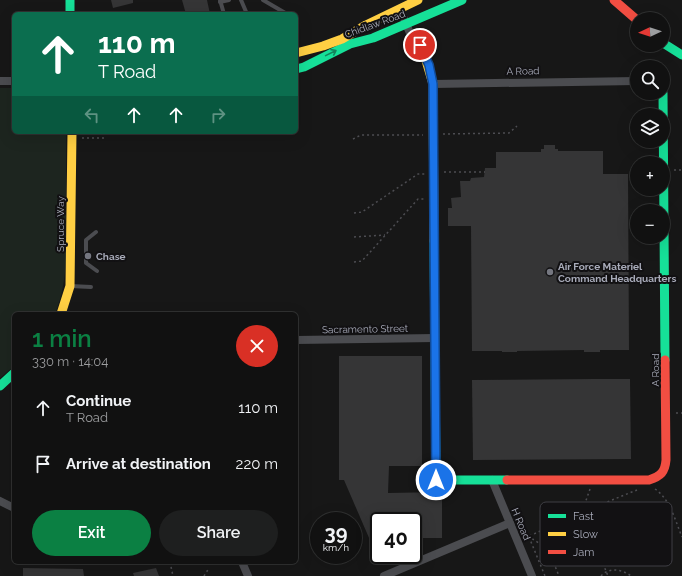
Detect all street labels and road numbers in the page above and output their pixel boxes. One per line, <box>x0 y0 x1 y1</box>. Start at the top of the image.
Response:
street label: Chidlaw Road <box>343 8 407 40</box>
street label: A Road <box>506 65 540 77</box>
street label: Spruce Way <box>55 196 66 252</box>
street label: Sacramento Street <box>322 323 409 335</box>
street label: A Road <box>650 354 661 387</box>
street label: H Road <box>509 506 533 542</box>

